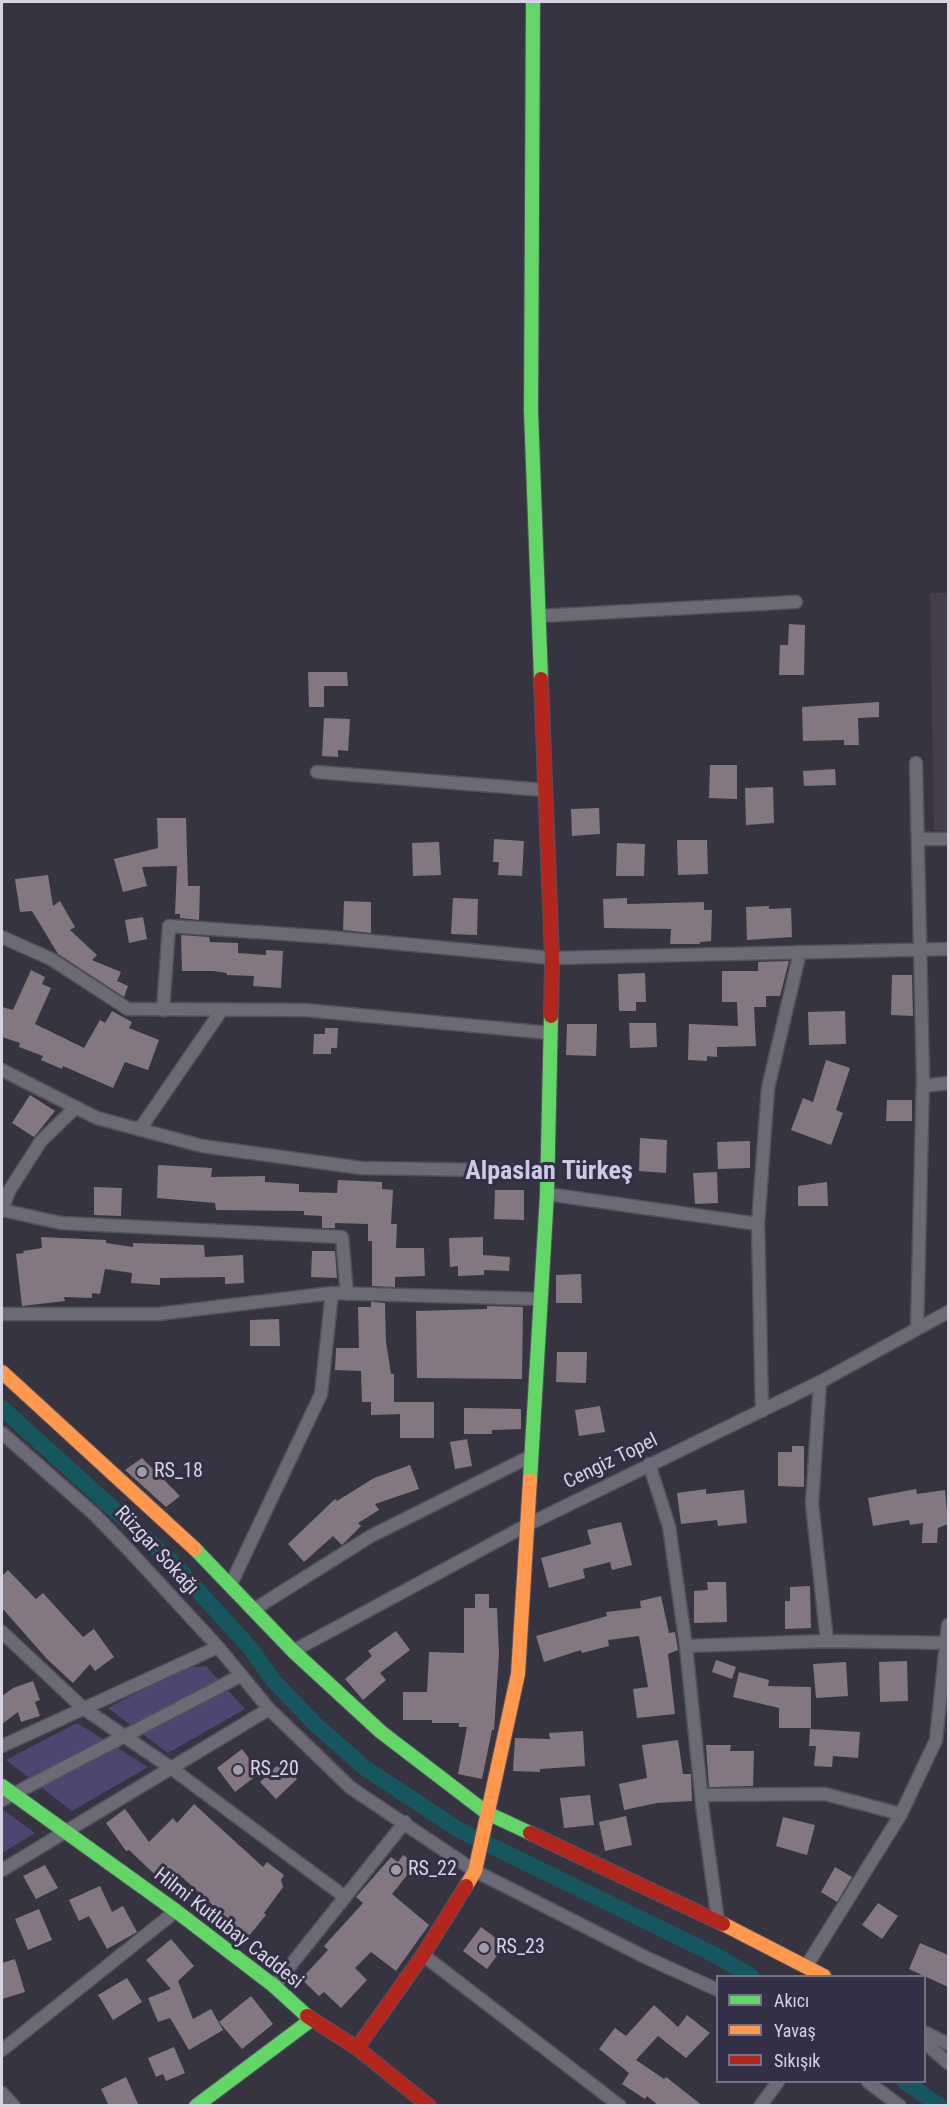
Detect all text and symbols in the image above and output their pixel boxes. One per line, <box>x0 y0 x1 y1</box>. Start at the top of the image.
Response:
district label: Alpaslan Türkeş <box>465 1156 633 1188</box>
street label: Cengiz Topel <box>560 1429 662 1495</box>
place label: RS_18 <box>154 1460 203 1484</box>
marker: RS_18 <box>135 1465 149 1479</box>
street label: Rüzgar Sokağı <box>109 1502 203 1600</box>
place label: RS_20 <box>250 1758 299 1782</box>
marker: RS_20 <box>231 1763 245 1777</box>
place label: RS_22 <box>408 1858 457 1882</box>
street label: Hilmi Kutlubay Caddesi <box>149 1863 307 1995</box>
marker: RS_22 <box>389 1863 403 1877</box>
place label: RS_23 <box>496 1936 545 1960</box>
marker: RS_23 <box>477 1941 491 1955</box>
legend <box>716 1975 926 2083</box>
text: Akıcı <box>774 1990 809 2011</box>
text: Yavaş <box>774 2020 816 2041</box>
text: Sıkışık <box>774 2050 820 2071</box>

